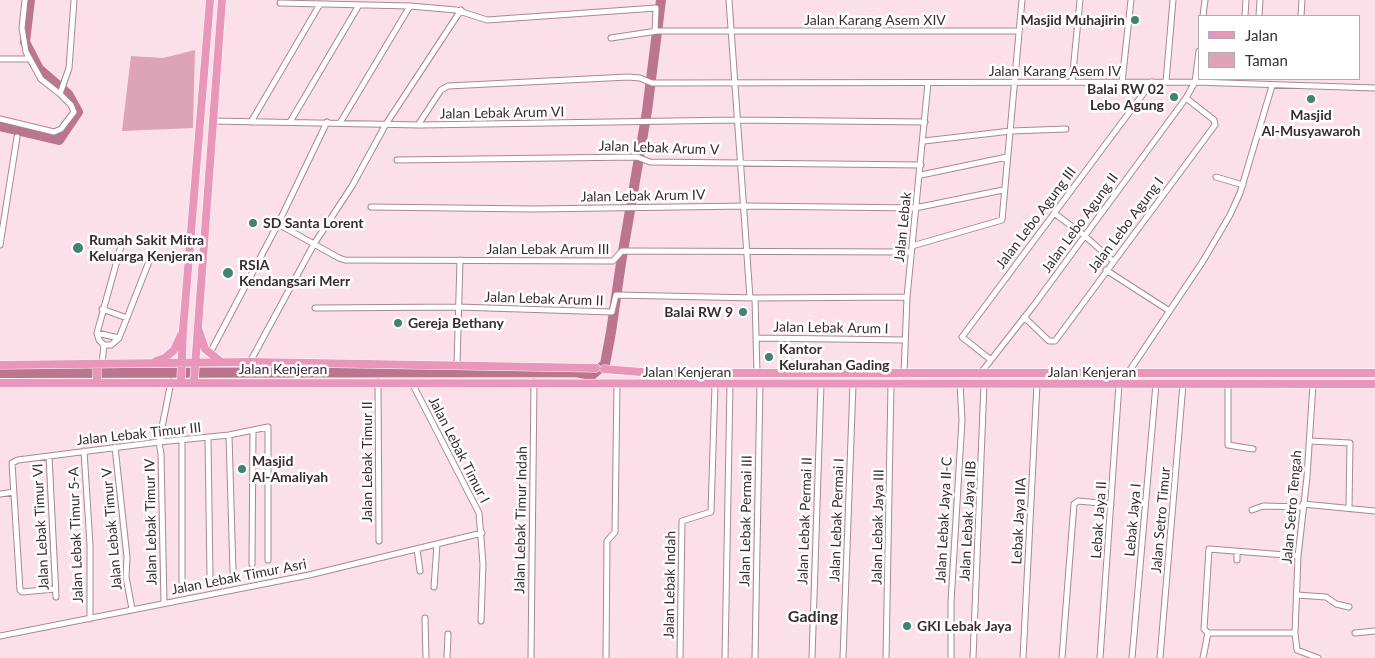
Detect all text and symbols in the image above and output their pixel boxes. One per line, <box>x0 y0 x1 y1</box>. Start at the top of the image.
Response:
street label: Jalan Karang Asem XIV <box>804 12 946 28</box>
place label: Masjid Muhajirin <box>1020 12 1125 28</box>
marker: Masjid Muhajirin <box>1129 14 1141 26</box>
legend <box>1198 15 1360 80</box>
text: Jalan <box>1245 26 1278 44</box>
text: Taman <box>1245 51 1288 69</box>
street label: Jalan Karang Asem IV <box>989 63 1121 79</box>
place label: Balai RW 02 Lebo Agung <box>1087 81 1164 114</box>
marker: Balai RW 02 Lebo Agung <box>1168 91 1180 103</box>
marker: Masjid Al-Musyawaroh <box>1305 93 1317 105</box>
street label: Jalan Lebak Arum VI <box>440 104 564 122</box>
place label: Masjid Al-Musyawaroh <box>1262 107 1360 140</box>
street label: Jalan Lebak Arum V <box>598 137 720 159</box>
street label: Jalan Lebo Agung III <box>992 164 1080 272</box>
street label: Jalan Lebo Agung II <box>1038 170 1122 276</box>
street label: Jalan Lebo Agung I <box>1085 174 1167 276</box>
street label: Jalan Lebak Arum IV <box>581 187 705 205</box>
street label: Jalan Lebak <box>891 191 915 263</box>
place label: SD Santa Lorent <box>263 215 363 231</box>
marker: SD Santa Lorent <box>247 217 259 229</box>
place label: Rumah Sakit Mitra Keluarga Kenjeran <box>89 232 204 264</box>
marker: Rumah Sakit Mitra Keluarga Kenjeran <box>71 241 85 255</box>
street label: Jalan Lebak Arum III <box>486 241 610 257</box>
place label: RSIA Kendangsari Merr <box>239 257 350 290</box>
marker: RSIA Kendangsari Merr <box>221 266 235 280</box>
street label: Jalan Lebak Arum II <box>484 289 604 309</box>
place label: Balai RW 9 <box>664 304 733 320</box>
marker: Balai RW 9 <box>737 306 749 318</box>
place label: Gereja Bethany <box>408 315 504 331</box>
marker: Gereja Bethany <box>392 317 404 329</box>
street label: Jalan Lebak Arum I <box>773 319 889 337</box>
place label: Kantor Kelurahan Gading <box>779 341 890 374</box>
marker: Kantor Kelurahan Gading <box>763 351 775 363</box>
street label: Jalan Kenjeran <box>239 361 327 377</box>
street label: Jalan Kenjeran <box>643 364 731 380</box>
street label: Jalan Kenjeran <box>1048 364 1136 380</box>
street label: Jalan Lebak Timur I <box>425 394 493 506</box>
street label: Jalan Lebak Timur II <box>359 401 375 523</box>
street label: Jalan Lebak Timur III <box>76 419 202 449</box>
street label: Jalan Lebak Timur Indah <box>511 446 531 594</box>
street label: Jalan Setro Tengah <box>1279 449 1305 565</box>
place label: Masjid Al-Amaliyah <box>252 453 328 486</box>
street label: Jalan Lebak Permai III <box>736 455 756 587</box>
street label: Jalan Lebak Permai II <box>794 457 816 585</box>
street label: Jalan Lebak Jaya II-C <box>932 457 956 583</box>
street label: Jalan Lebak Timur IV <box>141 458 161 586</box>
street label: Jalan Lebak Permai I <box>826 458 848 582</box>
street label: Jalan Lebak Jaya IIB <box>956 460 980 582</box>
street label: Jalan Lebak Timur VI <box>29 463 53 591</box>
marker: Masjid Al-Amaliyah <box>236 463 248 475</box>
street label: Jalan Setro Timur <box>1148 466 1174 574</box>
street label: Jalan Lebak Timur 5-A <box>65 467 87 603</box>
street label: Jalan Lebak Timur V <box>98 467 126 591</box>
street label: Jalan Lebak Jaya III <box>869 469 887 585</box>
street label: Lebak Jaya IIA <box>1008 477 1030 565</box>
street label: Lebak Jaya II <box>1088 481 1110 559</box>
street label: Lebak Jaya I <box>1121 483 1145 557</box>
street label: Jalan Lebak Indah <box>661 531 679 639</box>
street label: Jalan Lebak Timur Asri <box>170 556 308 598</box>
district label: Gading <box>788 607 838 627</box>
place label: GKI Lebak Jaya <box>917 618 1012 634</box>
marker: GKI Lebak Jaya <box>901 620 913 632</box>

